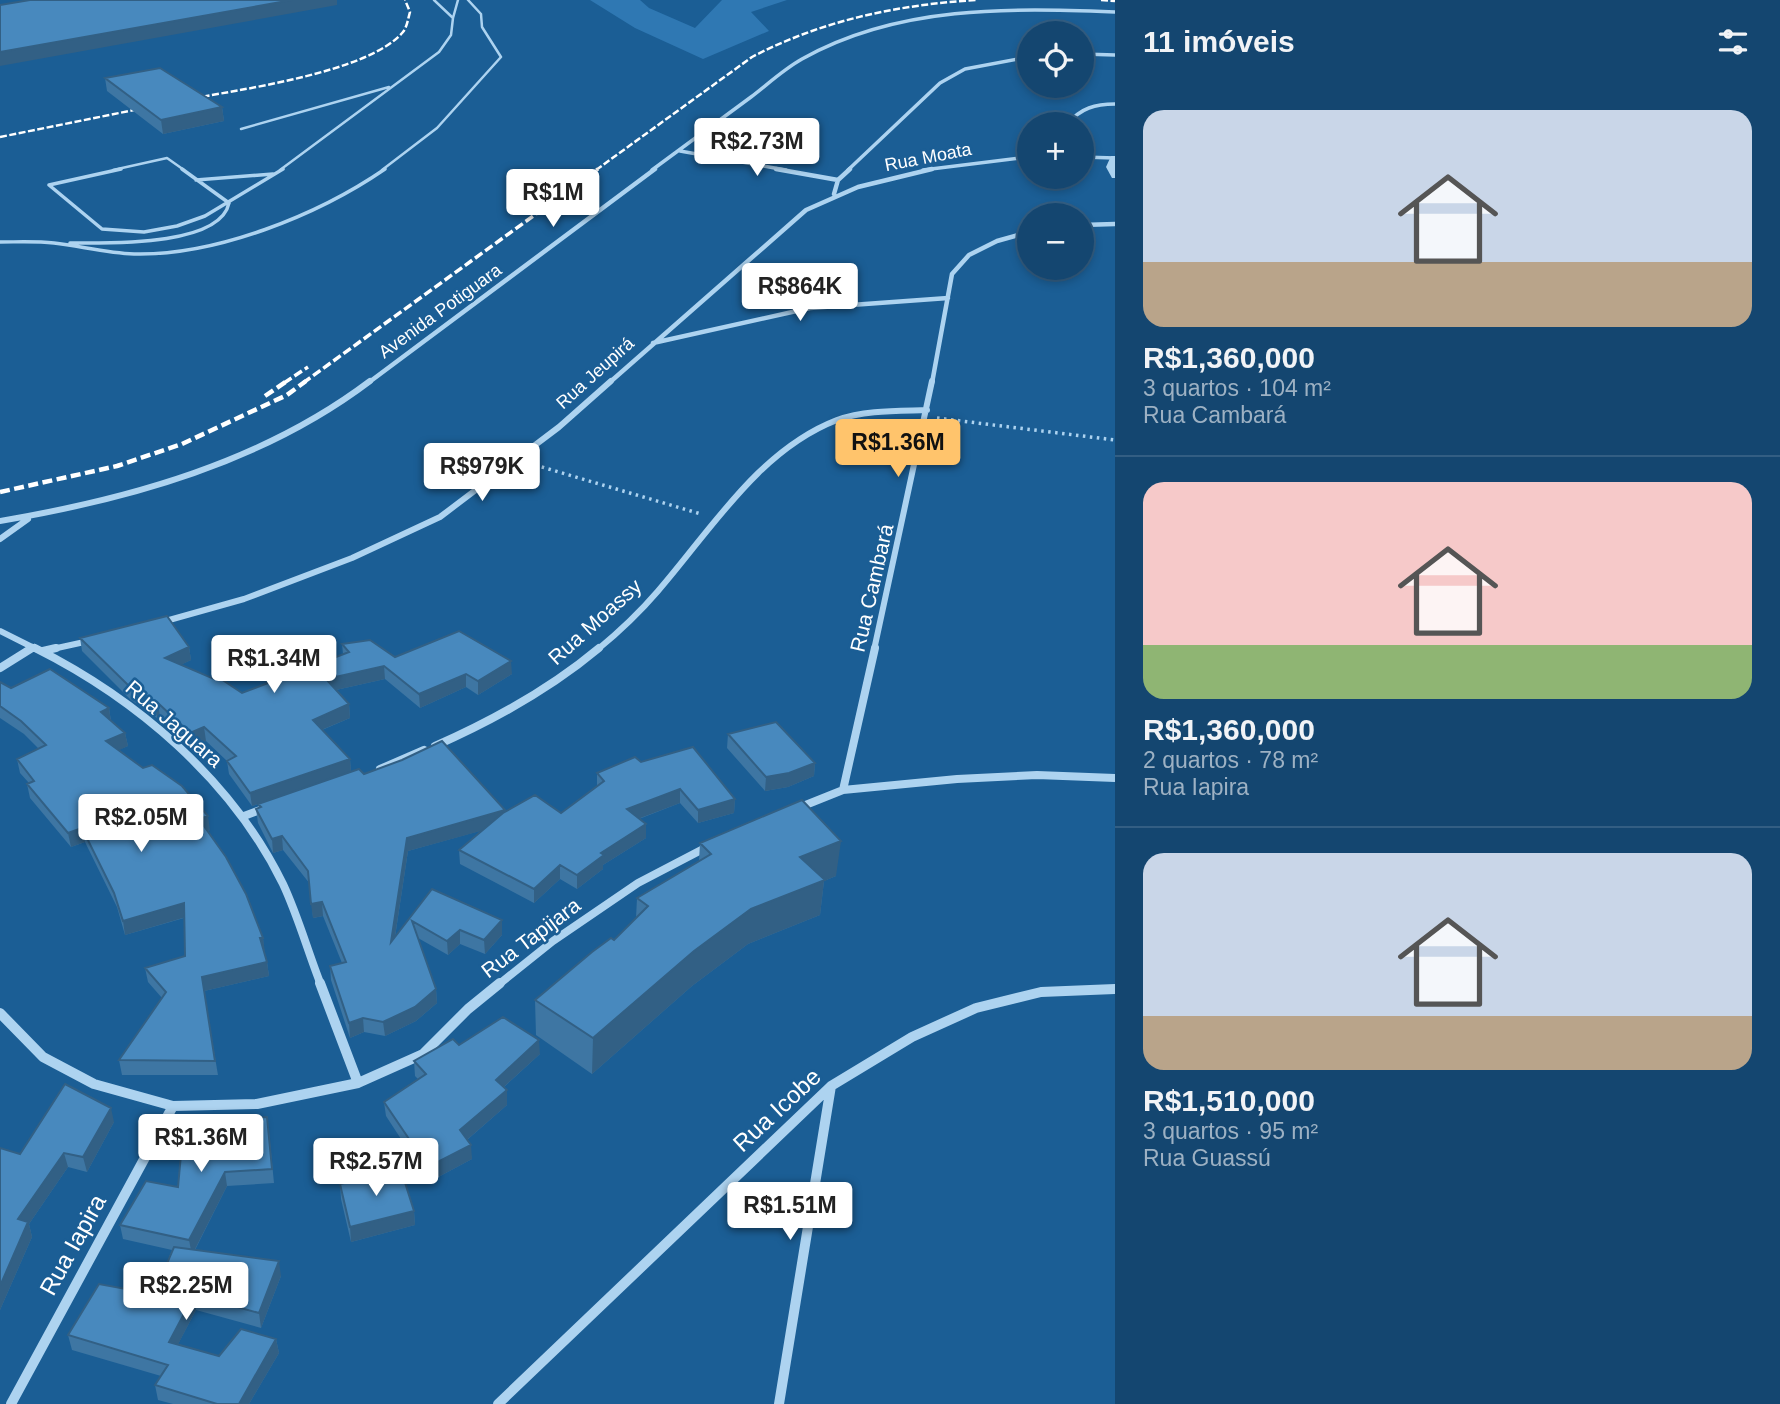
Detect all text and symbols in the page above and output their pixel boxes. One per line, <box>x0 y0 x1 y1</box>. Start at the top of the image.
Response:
map controls <box>1017 21 1094 280</box>
button: locate <box>1017 21 1094 98</box>
icon: filters <box>1714 23 1752 61</box>
text: 11 imóveis <box>1143 25 1295 58</box>
button: + <box>1017 112 1094 189</box>
pin: R$2.73M <box>692 118 822 178</box>
text: R$2.73M <box>710 128 804 154</box>
street label: Rua Moata <box>883 139 974 175</box>
icon: home <box>1385 156 1511 282</box>
pin: R$1M <box>512 170 594 229</box>
text: R$1M <box>522 179 584 205</box>
button: − <box>1017 203 1094 280</box>
street label: Avenida Potiguara <box>375 259 506 362</box>
pin: R$864K <box>743 264 857 323</box>
text: R$864K <box>758 273 842 299</box>
street label: Rua Jeupirá <box>552 332 638 413</box>
text: R$1,360,000 <box>1143 341 1315 374</box>
text: 3 quartos · 104 m² <box>1143 375 1331 401</box>
text: Rua Cambará <box>1143 402 1286 428</box>
pin: R$1.36M <box>833 420 963 479</box>
text: R$1.36M <box>851 429 945 455</box>
pin: R$979K <box>425 444 539 503</box>
text: R$979K <box>440 453 524 479</box>
street label: Rua Cambará <box>846 521 897 654</box>
icon: home <box>1385 528 1511 654</box>
street label: Rua Moassy <box>544 574 646 669</box>
pin: R$1.34M <box>209 636 339 695</box>
text: R$1.34M <box>227 645 321 671</box>
street label: Rua Jaguara <box>121 675 227 772</box>
text: R$1,360,000 <box>1143 713 1315 746</box>
text: 2 quartos · 78 m² <box>1143 747 1318 773</box>
text: Rua Iapira <box>1143 774 1249 800</box>
pin: R$2.05M <box>76 794 206 854</box>
text: R$2.05M <box>94 804 188 830</box>
street label: Rua Tapijara <box>477 893 585 982</box>
icon: home <box>1385 899 1511 1025</box>
street label: Rua Icobe <box>727 1062 826 1157</box>
text: R$1,510,000 <box>1143 1084 1315 1117</box>
pin: R$1.36M <box>136 1114 266 1174</box>
text: 3 quartos · 95 m² <box>1143 1118 1318 1144</box>
text: R$1.36M <box>154 1124 248 1150</box>
pin: R$2.57M <box>311 1138 441 1198</box>
text: Rua Guassú <box>1143 1145 1271 1171</box>
text: R$2.57M <box>329 1148 423 1174</box>
pin: R$1.51M <box>725 1182 855 1242</box>
street label: Rua Iapira <box>34 1189 112 1300</box>
text: R$1.51M <box>743 1192 837 1218</box>
pin: R$2.25M <box>121 1262 251 1322</box>
text: R$2.25M <box>139 1272 233 1298</box>

